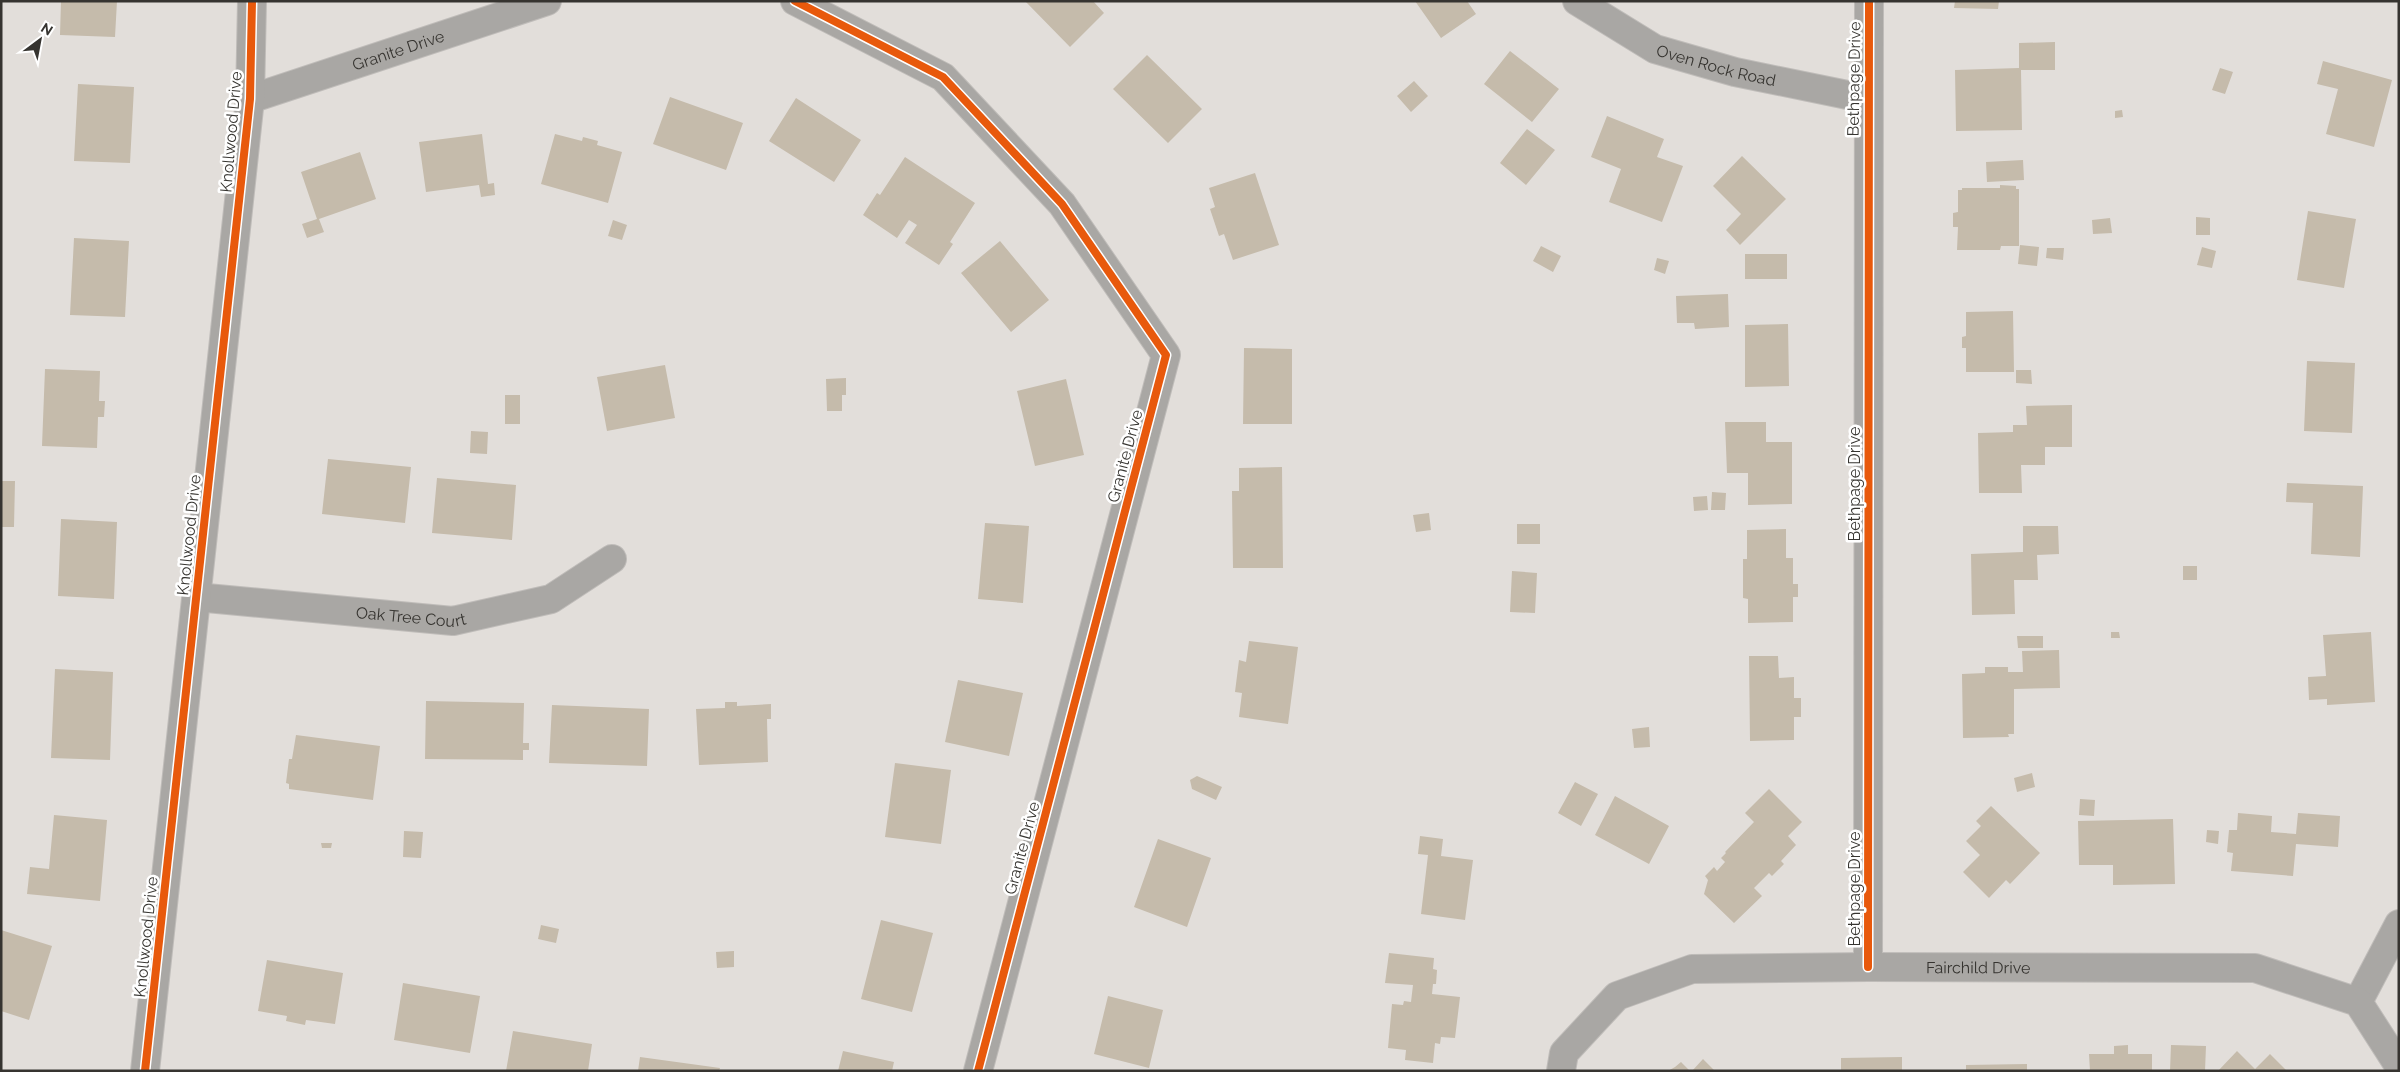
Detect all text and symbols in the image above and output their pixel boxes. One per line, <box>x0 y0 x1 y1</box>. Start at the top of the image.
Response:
north arrow <box>15 15 65 65</box>
text: N <box>38 19 56 39</box>
street label: Bethpage Drive <box>1843 21 1865 137</box>
street label: Granite Drive <box>350 26 447 74</box>
street label: Oven Rock Road <box>1654 40 1778 90</box>
street label: Knollwood Drive <box>216 71 246 193</box>
street label: Granite Drive <box>1103 407 1147 505</box>
street label: Bethpage Drive <box>1845 427 1864 541</box>
street label: Knollwood Drive <box>173 474 205 596</box>
street label: Oak Tree Court <box>355 602 468 631</box>
street label: Granite Drive <box>1000 799 1044 897</box>
street label: Bethpage Drive <box>1845 832 1864 946</box>
street label: Knollwood Drive <box>130 876 162 998</box>
street label: Fairchild Drive <box>1926 958 2030 977</box>

